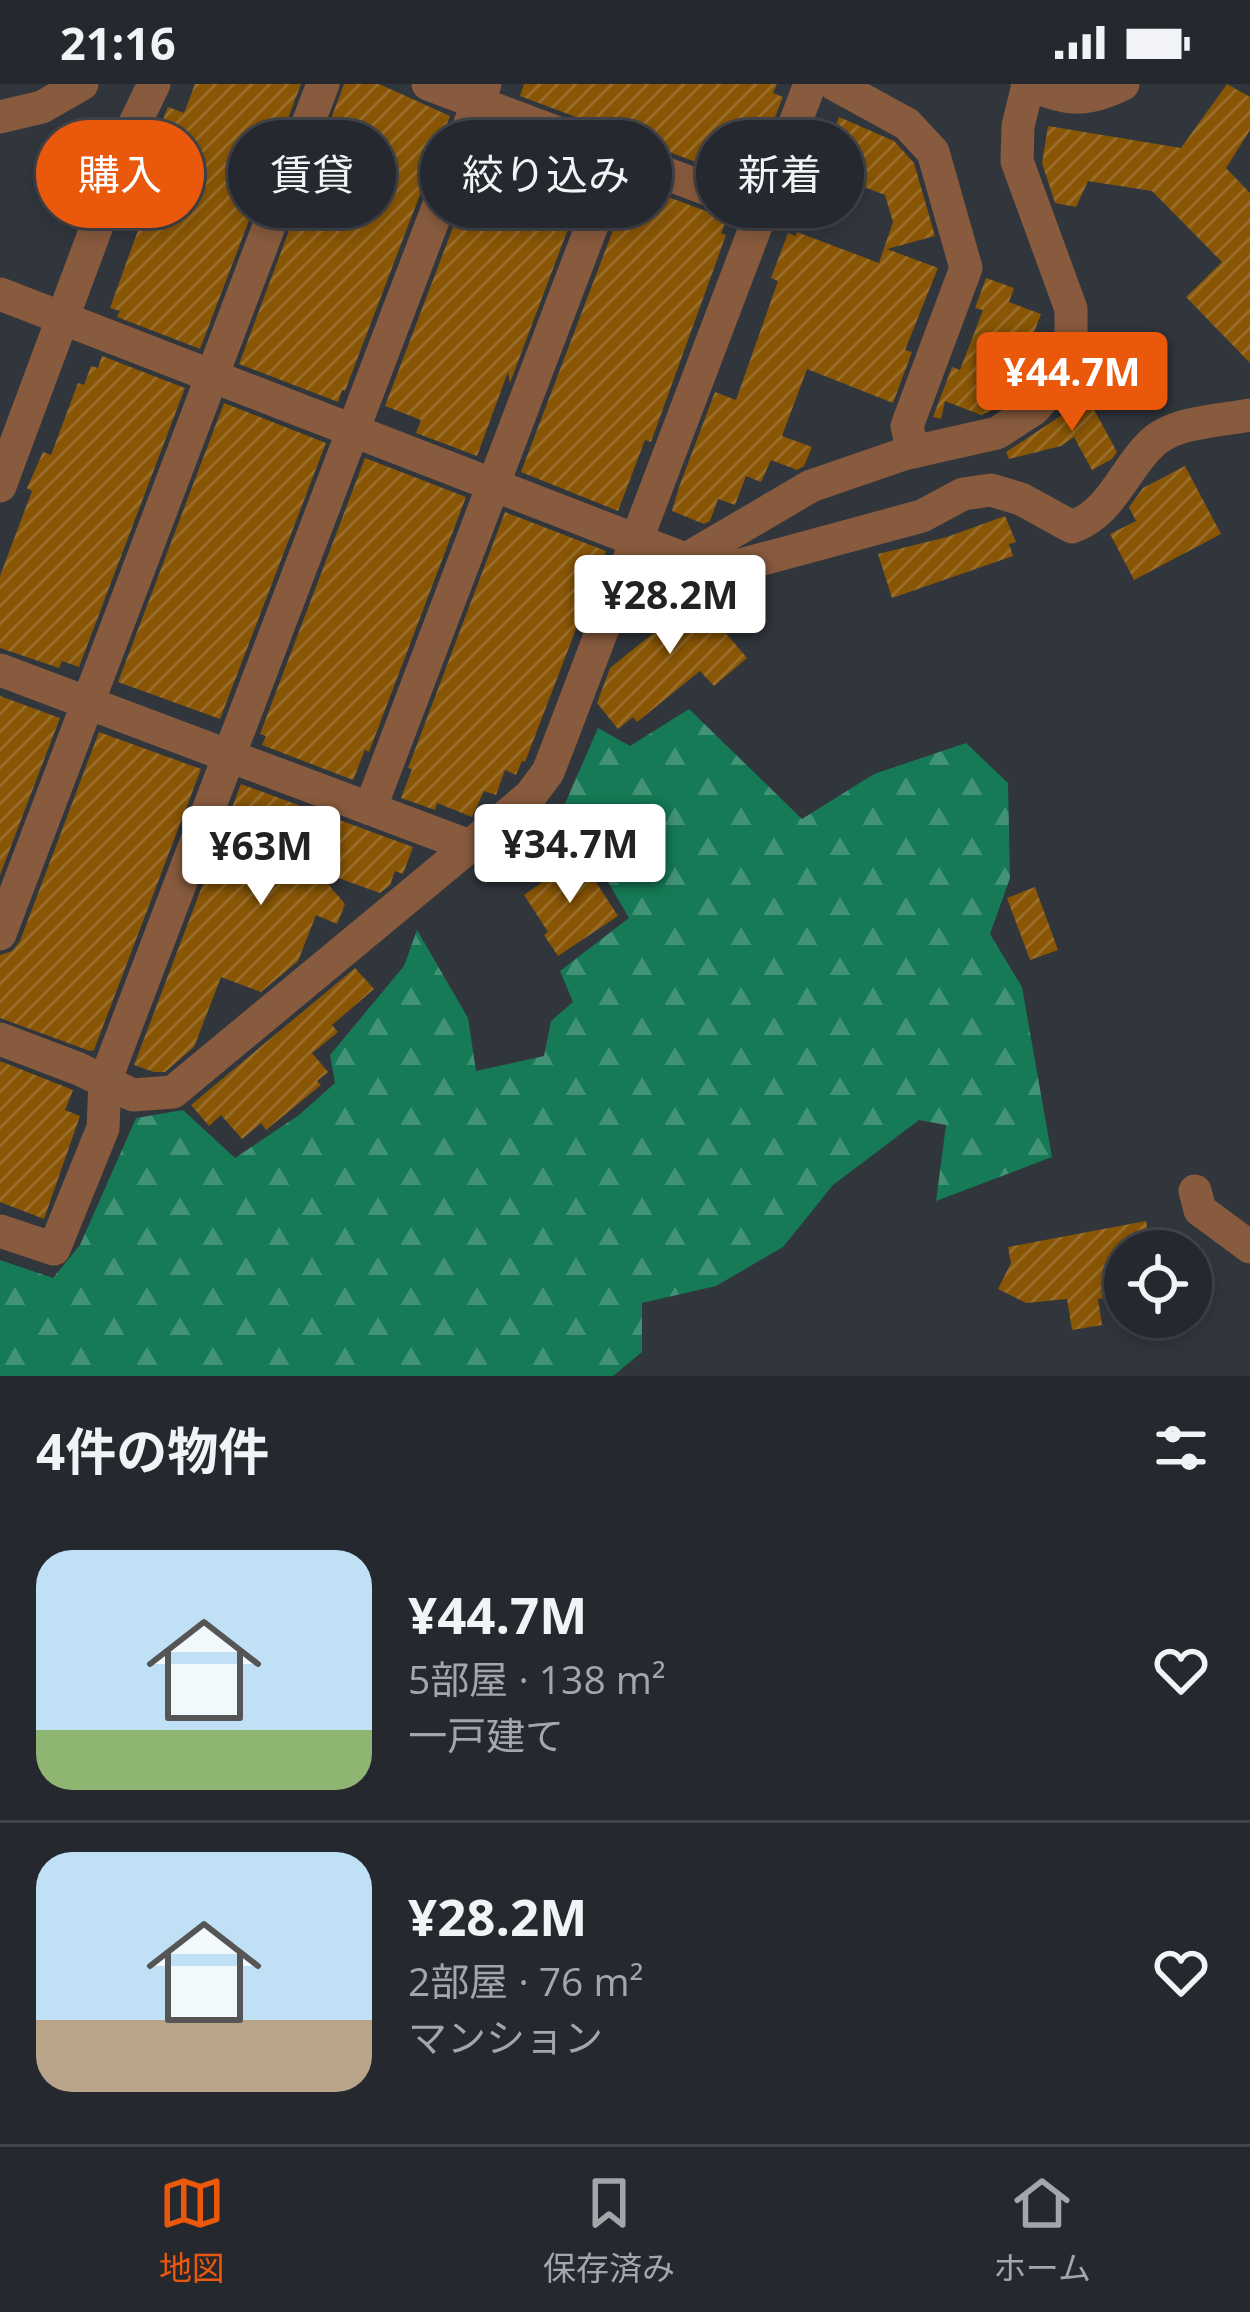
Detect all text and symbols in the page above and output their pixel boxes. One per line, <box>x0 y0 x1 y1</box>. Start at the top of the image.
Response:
text: 21:16 <box>60 12 176 73</box>
chip: 購入 <box>36 120 204 228</box>
chip: 賃貸 <box>228 120 396 228</box>
chip: 絞り込み <box>420 120 672 228</box>
chip: 新着 <box>696 120 864 228</box>
pin: ¥44.7M <box>974 332 1170 434</box>
text: ¥44.7M <box>1003 344 1141 397</box>
pin: ¥28.2M <box>572 555 768 657</box>
text: ¥28.2M <box>601 567 739 620</box>
pin: ¥34.7M <box>472 804 668 906</box>
pin: ¥63M <box>190 806 332 908</box>
text: ¥34.7M <box>501 816 639 869</box>
text: ¥63M <box>209 818 313 871</box>
map controls <box>1104 1230 1212 1338</box>
button: locate <box>1104 1230 1212 1338</box>
text: 4件の物件 <box>36 1415 269 1485</box>
icon: filters <box>1148 1415 1214 1481</box>
text: ¥44.7M <box>408 1579 587 1649</box>
icon: home <box>132 1598 276 1742</box>
icon: heart <box>1148 1637 1214 1703</box>
text: 5部屋 · 138 m² <box>408 1652 666 1705</box>
text: 一戸建て <box>408 1708 564 1761</box>
text: ¥28.2M <box>408 1881 587 1951</box>
icon: home <box>132 1900 276 2044</box>
icon: heart <box>1148 1939 1214 2005</box>
text: 2部屋 · 76 m² <box>408 1954 643 2007</box>
text: マンション <box>408 2010 603 2063</box>
tab: 地図 <box>159 2170 225 2290</box>
tab: 保存済み <box>543 2170 675 2290</box>
tab: ホーム <box>993 2170 1091 2290</box>

